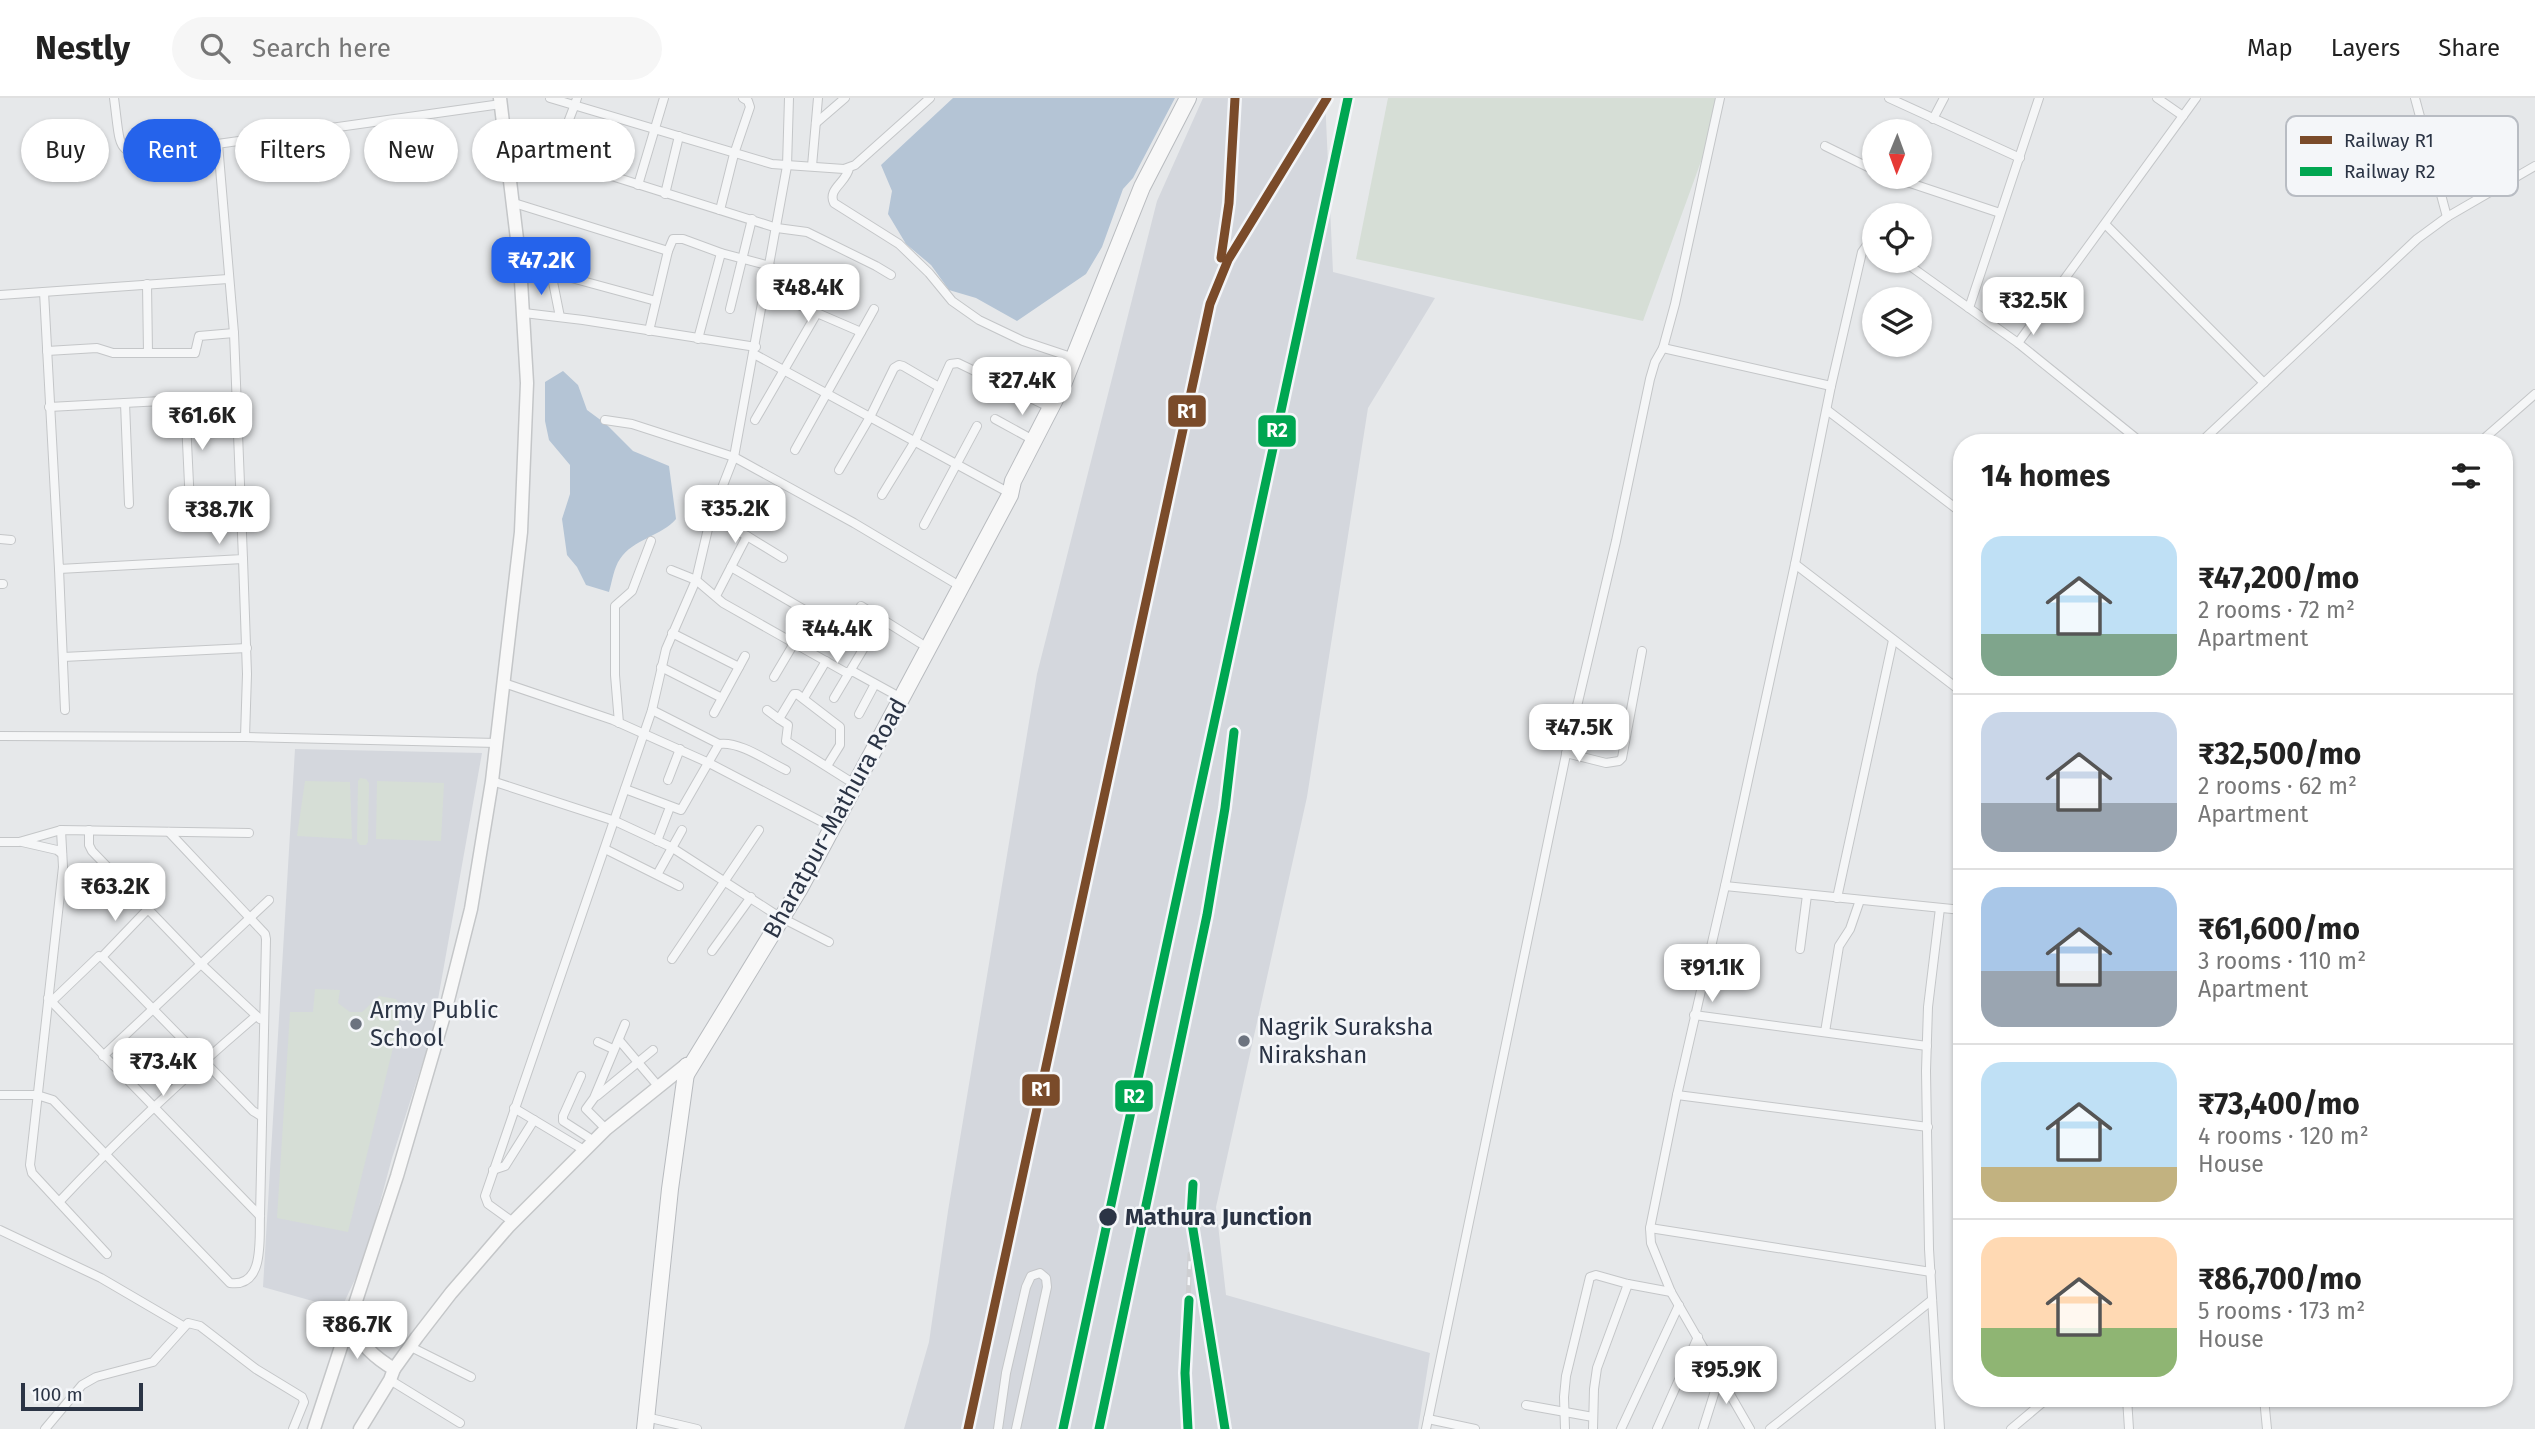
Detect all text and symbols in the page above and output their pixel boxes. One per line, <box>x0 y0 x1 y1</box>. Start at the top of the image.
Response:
search box <box>172 17 662 80</box>
text: Nestly <box>35 28 130 68</box>
icon: search <box>196 29 234 67</box>
text: Search here <box>252 33 391 64</box>
text: Map <box>2247 34 2293 62</box>
text: Layers <box>2331 34 2400 62</box>
text: Share <box>2438 34 2500 62</box>
legend <box>2286 116 2518 196</box>
chip: Buy <box>21 119 109 182</box>
chip: Rent <box>123 119 221 182</box>
chip: Filters <box>235 119 350 182</box>
chip: New <box>364 119 458 182</box>
chip: Apartment <box>472 119 635 182</box>
north arrow <box>1862 119 1932 189</box>
map controls <box>1862 119 1932 357</box>
text: Railway R1 <box>2344 129 2434 152</box>
text: Railway R2 <box>2344 160 2435 183</box>
button: locate <box>1862 203 1932 273</box>
pin: ₹47.2K <box>484 238 598 297</box>
text: ₹47.2K <box>507 246 575 274</box>
pin: ₹48.4K <box>751 264 865 324</box>
text: ₹48.4K <box>773 273 843 301</box>
pin: ₹32.5K <box>1976 278 2090 337</box>
text: ₹32.5K <box>1999 286 2067 314</box>
button: layers <box>1862 287 1932 357</box>
pin: ₹27.4K <box>965 358 1079 417</box>
text: ₹27.4K <box>988 366 1056 394</box>
pin: ₹61.6K <box>145 392 259 452</box>
line badge: R1 <box>1167 394 1207 428</box>
text: R1 <box>1177 400 1197 423</box>
text: ₹61.6K <box>168 401 236 429</box>
line badge: R2 <box>1257 414 1297 448</box>
text: R2 <box>1266 419 1288 442</box>
icon: filters <box>2447 457 2485 495</box>
text: 14 homes <box>1981 458 2110 494</box>
pin: ₹38.7K <box>162 486 276 546</box>
pin: ₹35.2K <box>678 486 792 545</box>
text: ₹35.2K <box>701 494 769 522</box>
text: ₹38.7K <box>185 495 253 523</box>
text: ₹47,200/mo <box>2198 560 2359 596</box>
icon: home <box>2037 564 2121 648</box>
text: 2 rooms · 72 m² <box>2198 596 2355 624</box>
pin: ₹44.4K <box>780 606 894 665</box>
text: ₹44.4K <box>802 614 872 642</box>
text: Apartment <box>2198 624 2308 652</box>
street label: Bharatpur-Mathura Road <box>757 693 913 943</box>
pin: ₹47.5K <box>1522 704 1636 764</box>
text: ₹47.5K <box>1545 713 1613 741</box>
text: ₹32,500/mo <box>2198 736 2361 772</box>
icon: home <box>2037 740 2121 824</box>
text: 2 rooms · 62 m² <box>2198 772 2357 800</box>
text: Apartment <box>2198 800 2308 828</box>
pin: ₹63.2K <box>58 864 172 923</box>
text: ₹63.2K <box>80 872 150 900</box>
text: ₹61,600/mo <box>2198 911 2360 947</box>
icon: home <box>2037 915 2121 999</box>
pin: ₹91.1K <box>1655 944 1769 1004</box>
text: 3 rooms · 110 m² <box>2198 947 2366 975</box>
text: ₹91.1K <box>1680 953 1744 981</box>
text: Apartment <box>2198 975 2308 1003</box>
place label: Army Public School <box>370 996 498 1052</box>
place label: Nagrik Suraksha Nirakshan <box>1258 1013 1433 1069</box>
marker: Army Public School <box>348 1016 364 1032</box>
marker: Nagrik Suraksha Nirakshan <box>1236 1033 1252 1049</box>
pin: ₹73.4K <box>106 1038 220 1098</box>
text: ₹73.4K <box>129 1047 197 1075</box>
line badge: R1 <box>1021 1073 1061 1107</box>
text: R1 <box>1031 1078 1051 1101</box>
line badge: R2 <box>1114 1079 1154 1113</box>
text: R2 <box>1123 1085 1145 1108</box>
text: ₹73,400/mo <box>2198 1086 2360 1122</box>
icon: home <box>2037 1090 2121 1174</box>
text: 4 rooms · 120 m² <box>2198 1122 2369 1150</box>
text: House <box>2198 1150 2264 1178</box>
place label: Mathura Junction <box>1125 1203 1312 1231</box>
marker: Mathura Junction <box>1097 1206 1119 1228</box>
text: ₹86,700/mo <box>2198 1261 2362 1297</box>
icon: home <box>2037 1265 2121 1349</box>
text: 5 rooms · 173 m² <box>2198 1297 2365 1325</box>
pin: ₹86.7K <box>300 1302 414 1361</box>
text: ₹86.7K <box>322 1310 392 1338</box>
text: House <box>2198 1325 2264 1353</box>
pin: ₹95.9K <box>1669 1346 1783 1406</box>
text: ₹95.9K <box>1691 1355 1761 1383</box>
scale bar <box>21 1380 144 1412</box>
text: 100 m <box>32 1383 83 1406</box>

